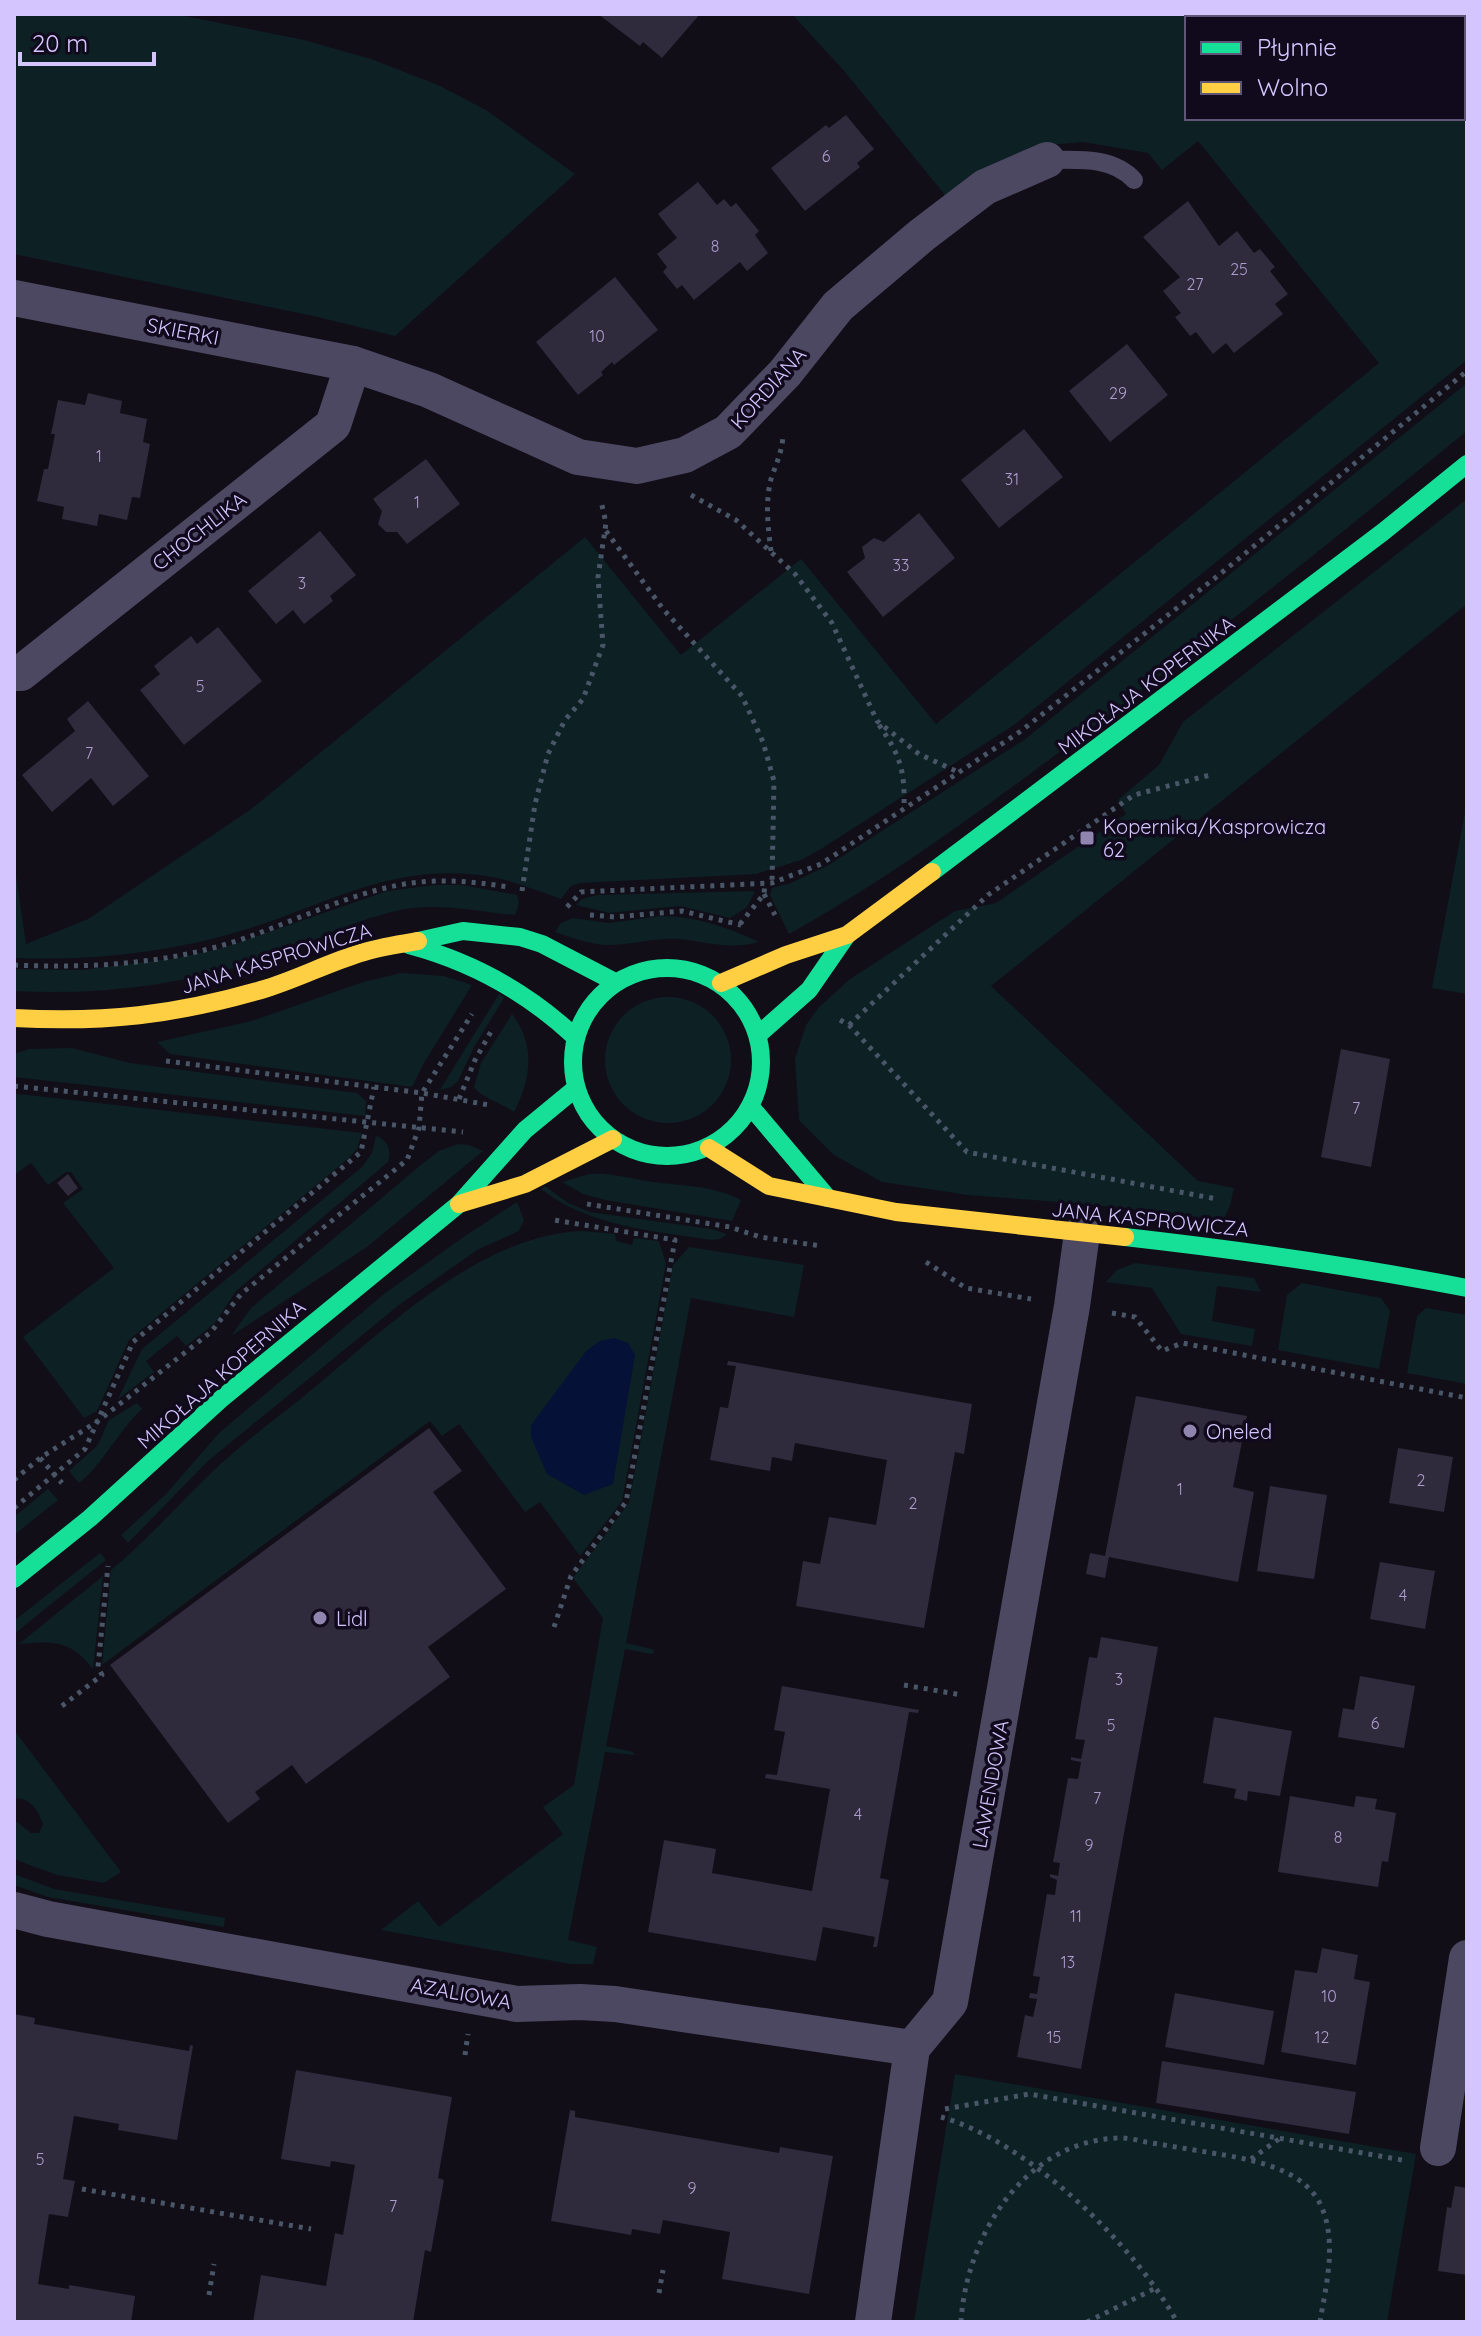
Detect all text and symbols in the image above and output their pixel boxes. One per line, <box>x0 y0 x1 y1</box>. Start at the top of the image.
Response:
scale bar <box>20 16 154 66</box>
legend <box>1185 16 1465 120</box>
text: 20 m <box>32 28 88 58</box>
text: Płynnie <box>1257 32 1337 62</box>
text: Wolno <box>1257 72 1328 102</box>
house number: 6 <box>822 146 831 166</box>
house number: 8 <box>711 236 719 256</box>
house number: 25 <box>1230 259 1248 279</box>
house number: 27 <box>1187 274 1203 294</box>
street label: SKIERKI <box>145 312 221 350</box>
house number: 10 <box>589 326 605 346</box>
street label: KORDIANA <box>725 342 811 434</box>
house number: 29 <box>1109 383 1127 403</box>
house number: 1 <box>96 446 102 466</box>
house number: 31 <box>1005 469 1019 489</box>
street label: CHOCHLIKA <box>147 487 251 575</box>
house number: 1 <box>414 492 420 512</box>
house number: 33 <box>893 555 909 575</box>
house number: 3 <box>298 573 306 593</box>
street label: MIKOŁAJA KOPERNIKA <box>1053 610 1239 760</box>
house number: 5 <box>196 676 204 696</box>
house number: 7 <box>85 743 93 763</box>
place label: Kopernika/Kasprowicza 62 <box>1103 814 1326 862</box>
marker: Kopernika/Kasprowicza 62 <box>1078 829 1096 847</box>
street label: JANA KASPROWICZA <box>178 917 375 999</box>
house number: 7 <box>1352 1098 1360 1118</box>
street label: JANA KASPROWICZA <box>1050 1196 1250 1242</box>
street label: MIKOŁAJA KOPERNIKA <box>132 1294 310 1454</box>
place label: Oneled <box>1206 1419 1272 1444</box>
marker: Oneled <box>1181 1422 1199 1440</box>
house number: 2 <box>1417 1470 1426 1490</box>
house number: 1 <box>1177 1479 1183 1499</box>
house number: 2 <box>909 1493 918 1513</box>
house number: 4 <box>1399 1585 1407 1605</box>
place label: Lidl <box>336 1606 368 1631</box>
marker: Lidl <box>311 1609 329 1627</box>
house number: 3 <box>1115 1669 1123 1689</box>
house number: 6 <box>1371 1713 1380 1733</box>
house number: 5 <box>1107 1715 1115 1735</box>
street label: LAWENDOWA <box>966 1718 1014 1850</box>
house number: 7 <box>1093 1788 1101 1808</box>
house number: 4 <box>854 1804 862 1824</box>
house number: 8 <box>1334 1827 1342 1847</box>
house number: 9 <box>1085 1835 1094 1855</box>
house number: 11 <box>1070 1906 1082 1926</box>
house number: 13 <box>1061 1952 1075 1972</box>
street label: AZALIOWA <box>409 1972 513 2014</box>
house number: 10 <box>1321 1986 1337 2006</box>
house number: 15 <box>1047 2027 1061 2047</box>
house number: 12 <box>1315 2027 1330 2047</box>
house number: 5 <box>36 2149 44 2169</box>
house number: 9 <box>688 2178 697 2198</box>
house number: 7 <box>389 2196 397 2216</box>

